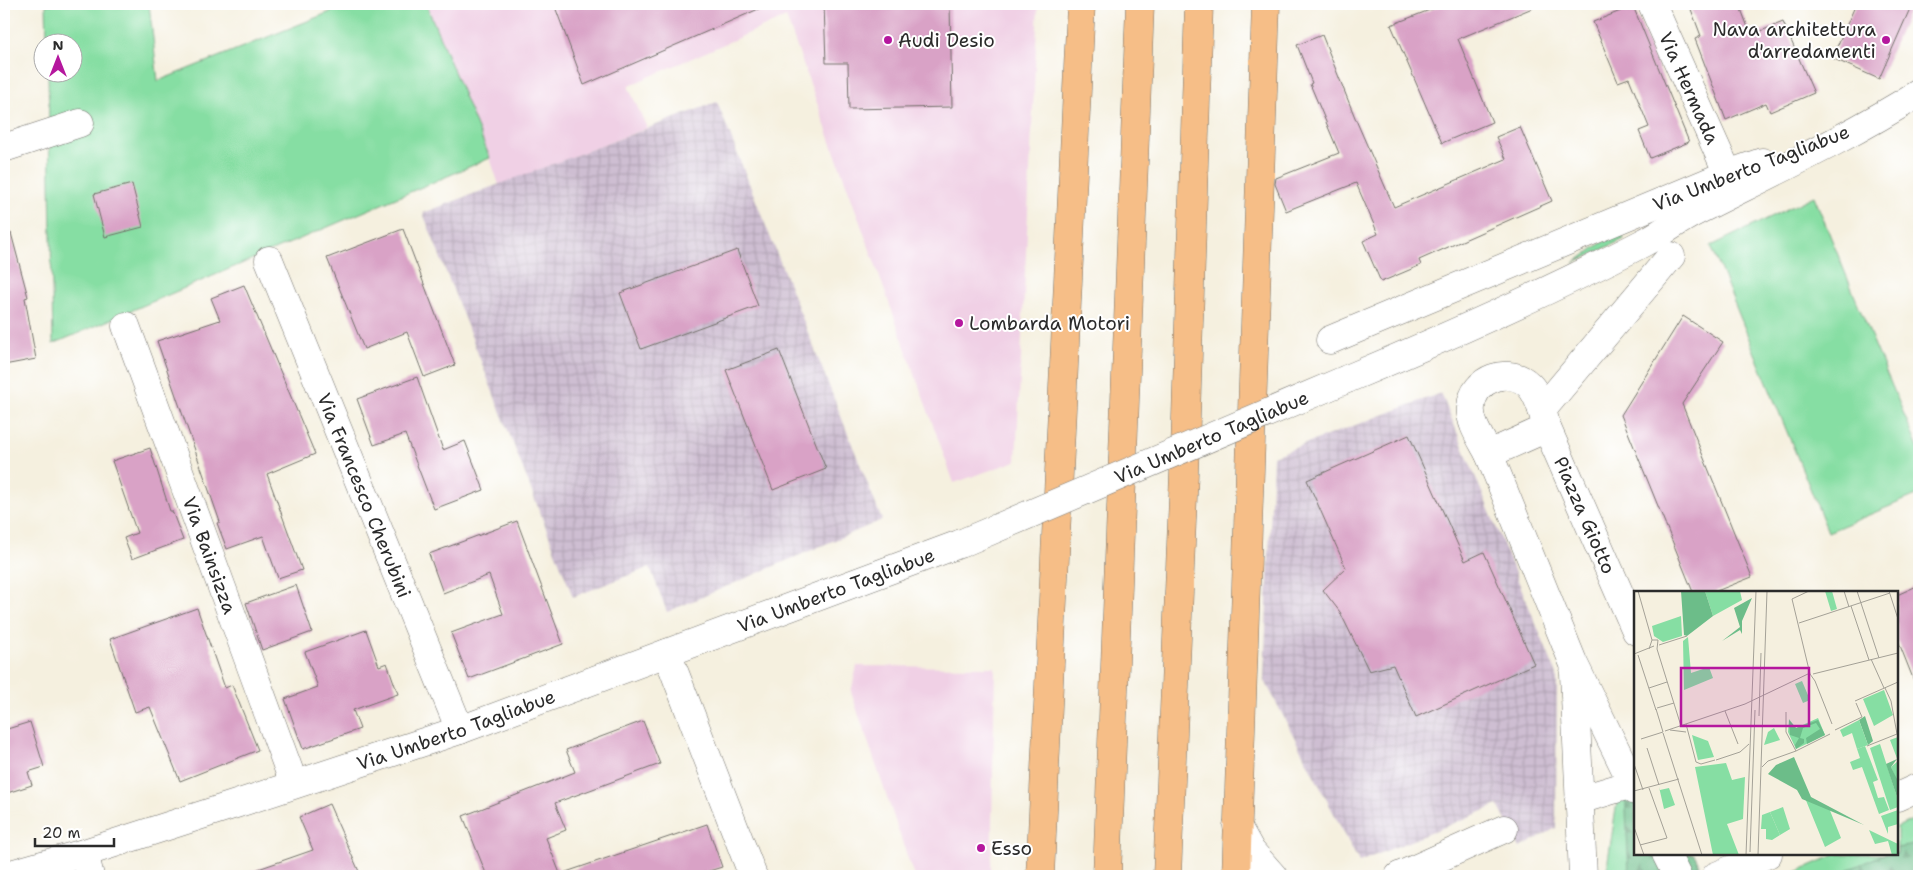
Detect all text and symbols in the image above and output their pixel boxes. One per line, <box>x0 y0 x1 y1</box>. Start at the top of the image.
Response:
place label: Nava architettura d'arredamenti <box>1713 17 1876 64</box>
place label: Audi Desio <box>898 28 995 53</box>
street label: Via Hermada <box>1654 28 1726 148</box>
north arrow <box>32 32 82 82</box>
marker: Audi Desio <box>882 34 894 46</box>
marker: Nava architettura d'arredamenti <box>1880 34 1892 46</box>
text: N <box>52 36 64 54</box>
street label: Via Umberto Tagliabue <box>1649 119 1853 217</box>
place label: Lombarda Motori <box>969 311 1130 336</box>
marker: Lombarda Motori <box>953 317 965 329</box>
street label: Via Umberto Tagliabue <box>1110 384 1312 489</box>
street label: Via Francesco Cherubini <box>312 389 417 601</box>
street label: Piazza Giotto <box>1548 452 1622 578</box>
street label: Via Bainsizza <box>177 493 243 617</box>
street label: Via Umberto Tagliabue <box>734 542 938 638</box>
inset map <box>1634 591 1898 855</box>
street label: Via Umberto Tagliabue <box>353 683 559 776</box>
scale bar <box>35 815 114 847</box>
text: 20 m <box>42 823 81 843</box>
place label: Esso <box>991 836 1032 861</box>
marker: Esso <box>975 842 987 854</box>

